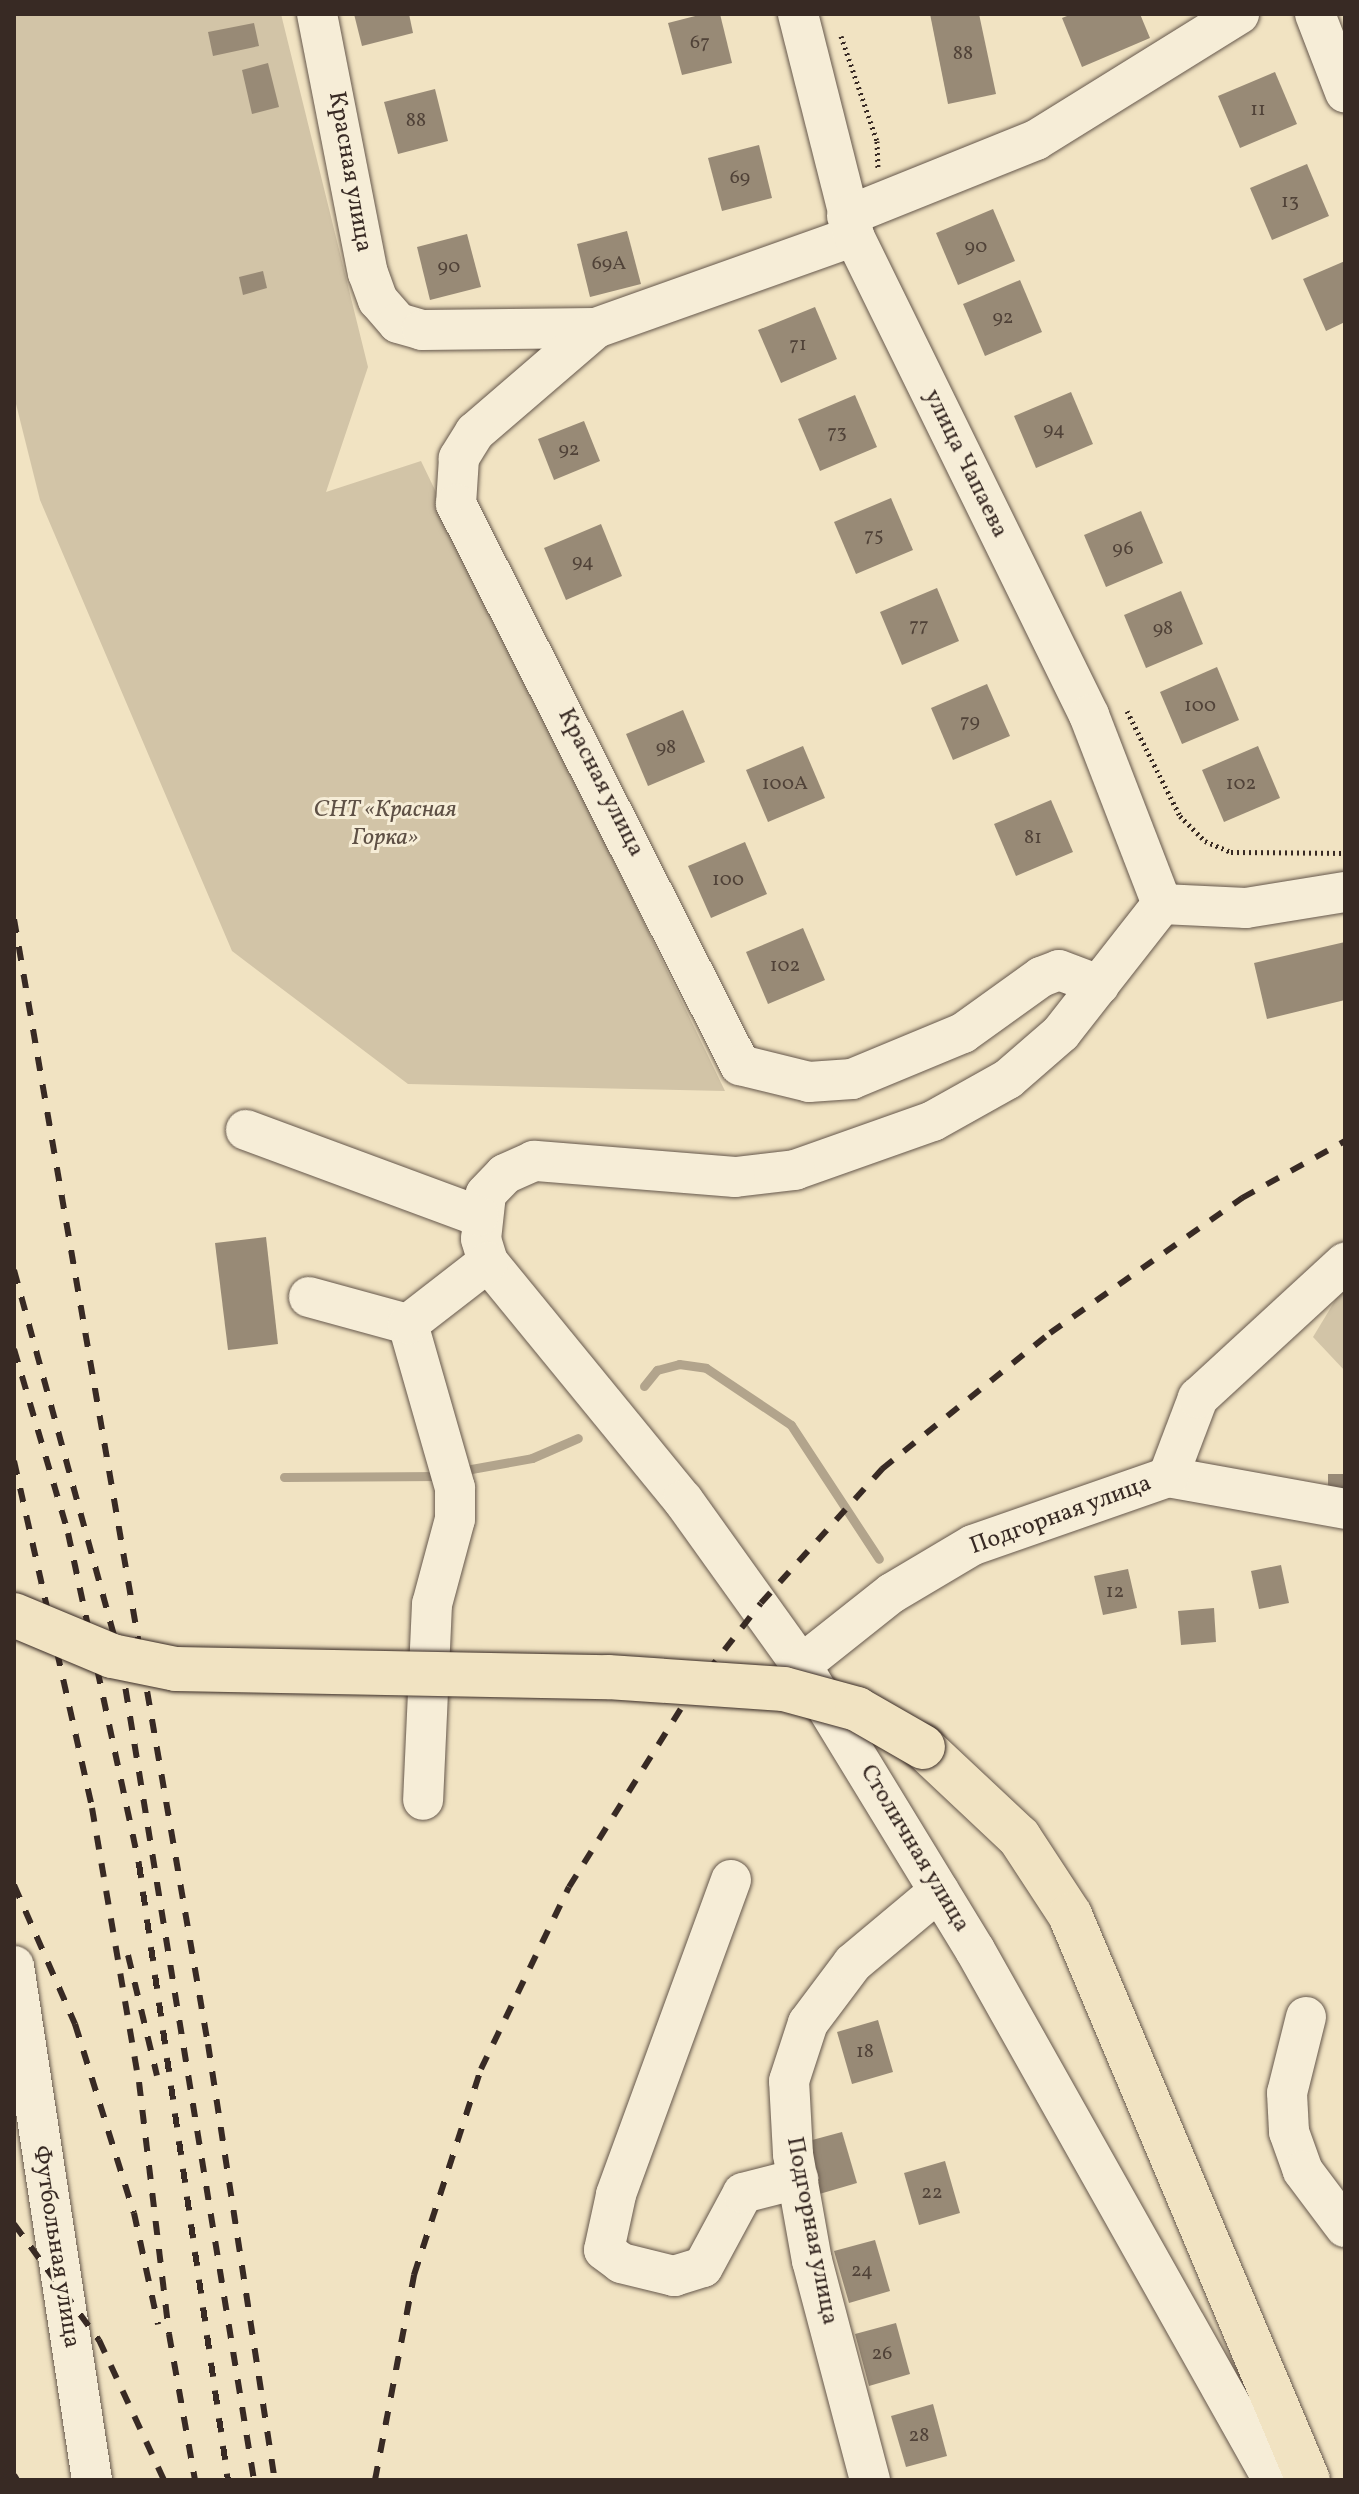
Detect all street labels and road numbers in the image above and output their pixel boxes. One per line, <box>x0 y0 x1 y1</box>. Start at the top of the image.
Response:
street label: Красная улица <box>321 89 377 255</box>
street label: улица Чапаева <box>917 385 1013 543</box>
street label: Красная улица <box>550 704 650 862</box>
street label: Подгорная улица <box>966 1470 1156 1562</box>
street label: Столичная улица <box>852 1760 976 1938</box>
street label: Подгорная улица <box>779 2134 843 2328</box>
street label: Футбольная улица <box>25 2143 85 2351</box>

